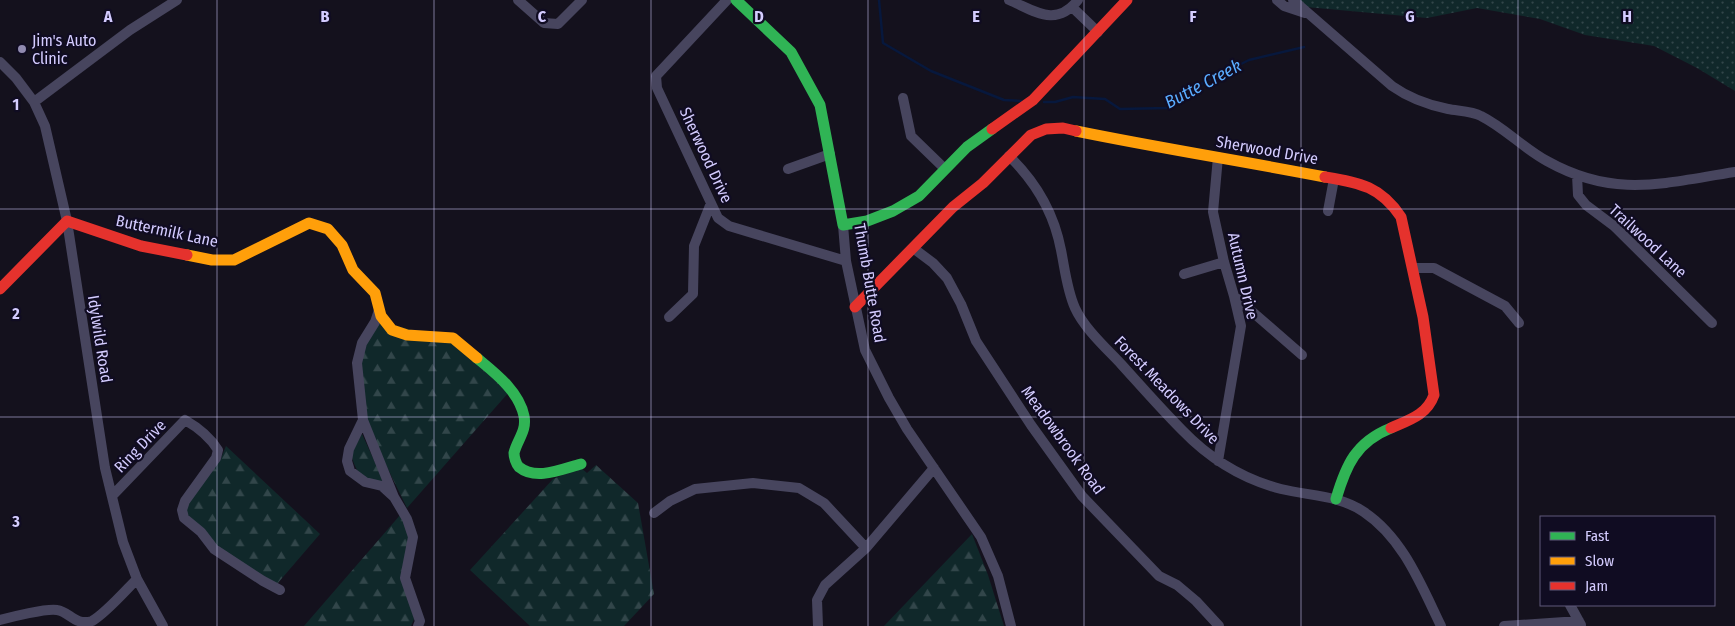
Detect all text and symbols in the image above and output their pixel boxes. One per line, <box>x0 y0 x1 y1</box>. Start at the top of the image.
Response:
text: A <box>103 7 113 26</box>
text: B <box>321 7 330 26</box>
text: C <box>538 7 547 26</box>
text: D <box>754 7 764 26</box>
text: E <box>972 7 980 26</box>
text: F <box>1189 7 1197 26</box>
text: G <box>1405 7 1415 26</box>
text: H <box>1622 7 1632 26</box>
place label: Jim's Auto Clinic <box>32 31 96 68</box>
marker: Jim's Auto Clinic <box>16 43 28 55</box>
water label: Butte Creek <box>1161 55 1245 113</box>
text: 1 <box>13 95 19 114</box>
street label: Sherwood Drive <box>676 104 736 206</box>
street label: Sherwood Drive <box>1214 132 1320 168</box>
street label: Trailwood Lane <box>1605 200 1691 282</box>
street label: Buttermilk Lane <box>114 211 220 251</box>
street label: Thumb Butte Road <box>850 222 890 344</box>
street label: Autumn Drive <box>1224 231 1262 321</box>
street label: Idylwild Road <box>84 294 116 384</box>
text: 2 <box>11 304 20 323</box>
street label: Forest Meadows Drive <box>1111 332 1223 448</box>
street label: Meadowbrook Road <box>1017 382 1109 498</box>
street label: Ring Drive <box>110 415 170 476</box>
text: 3 <box>11 512 20 531</box>
legend <box>1540 516 1715 606</box>
text: Fast <box>1585 527 1609 545</box>
text: Slow <box>1585 552 1614 570</box>
text: Jam <box>1585 577 1608 595</box>

